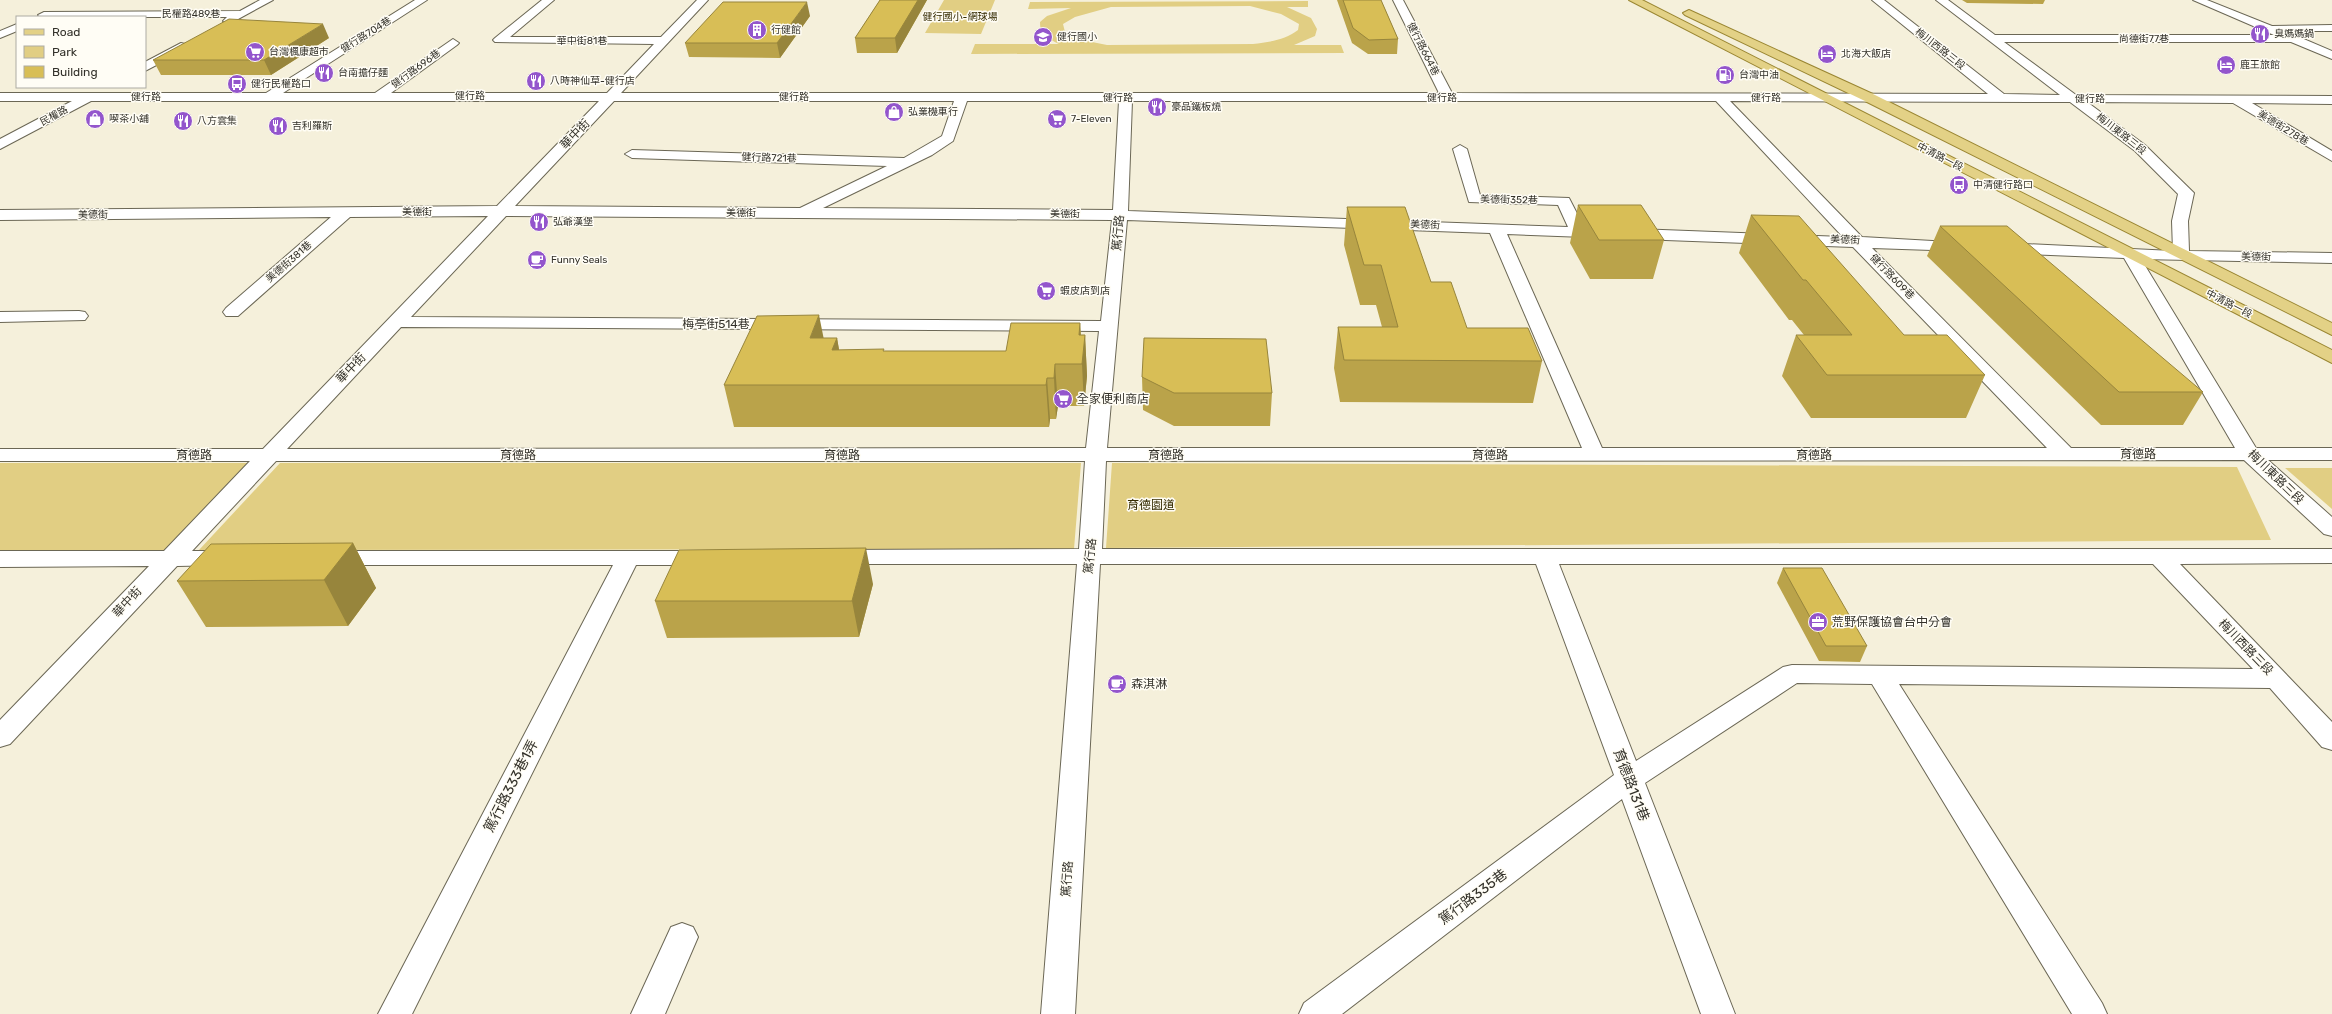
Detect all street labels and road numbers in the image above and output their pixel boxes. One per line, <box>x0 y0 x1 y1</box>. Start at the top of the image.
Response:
street label: 民權路489巷 <box>162 8 220 20</box>
street label: 健行路704巷 <box>338 15 394 55</box>
street label: 健行路664巷 <box>1404 20 1442 78</box>
street label: 梅川西路三段 <box>1913 26 1967 72</box>
street label: 尚德街77巷 <box>2119 33 2169 45</box>
street label: 華中街81巷 <box>557 35 607 47</box>
street label: 健行路696巷 <box>389 47 443 91</box>
street label: 健行路 <box>455 90 485 102</box>
street label: 健行路 <box>131 91 161 103</box>
street label: 健行路 <box>779 91 809 103</box>
street label: 健行路 <box>1103 92 1133 104</box>
street label: 健行路 <box>1427 92 1457 104</box>
street label: 健行路 <box>1751 92 1781 104</box>
street label: 健行路 <box>2075 93 2105 105</box>
street label: 民權路 <box>38 104 70 128</box>
street label: 美德街278巷 <box>2255 108 2311 148</box>
street label: 梅川東路三段 <box>2094 111 2148 157</box>
street label: 華中街 <box>557 116 593 152</box>
street label: 中清路一段 <box>1915 140 1965 174</box>
street label: 健行路721巷 <box>741 151 797 165</box>
street label: 美德街352巷 <box>1480 193 1538 207</box>
street label: 美德街 <box>402 206 432 218</box>
street label: 美德街 <box>726 207 756 219</box>
street label: 美德街 <box>1050 208 1080 220</box>
street label: 美德街 <box>78 209 108 221</box>
street label: 篤行路 <box>1109 214 1127 252</box>
street label: 美德街 <box>1410 218 1440 232</box>
street label: 美德街 <box>1830 233 1860 247</box>
street label: 美德街381巷 <box>264 239 314 285</box>
street label: 美德街 <box>2241 251 2271 263</box>
street label: 健行路609巷 <box>1867 252 1917 302</box>
street label: 中清路一段 <box>2204 287 2254 321</box>
street label: 梅亭街514巷 <box>682 317 750 331</box>
street label: 華中街 <box>333 350 369 386</box>
street label: 育德路 <box>2120 447 2156 461</box>
street label: 梅川東路三段 <box>2245 447 2307 507</box>
street label: 育德路 <box>176 448 212 462</box>
street label: 育德路 <box>500 448 536 462</box>
street label: 育德路 <box>824 448 860 462</box>
street label: 育德路 <box>1148 448 1184 462</box>
street label: 育德路 <box>1472 448 1508 462</box>
street label: 育德路 <box>1796 448 1832 462</box>
street label: 篤行路 <box>1081 537 1099 575</box>
street label: 華中街 <box>110 584 144 620</box>
street label: 梅川西路三段 <box>2216 616 2276 678</box>
street label: 篤行路333巷1弄 <box>480 737 542 835</box>
street label: 育德路131巷 <box>1609 746 1653 824</box>
street label: 篤行路 <box>1059 861 1075 897</box>
street label: 篤行路335巷 <box>1435 866 1511 928</box>

